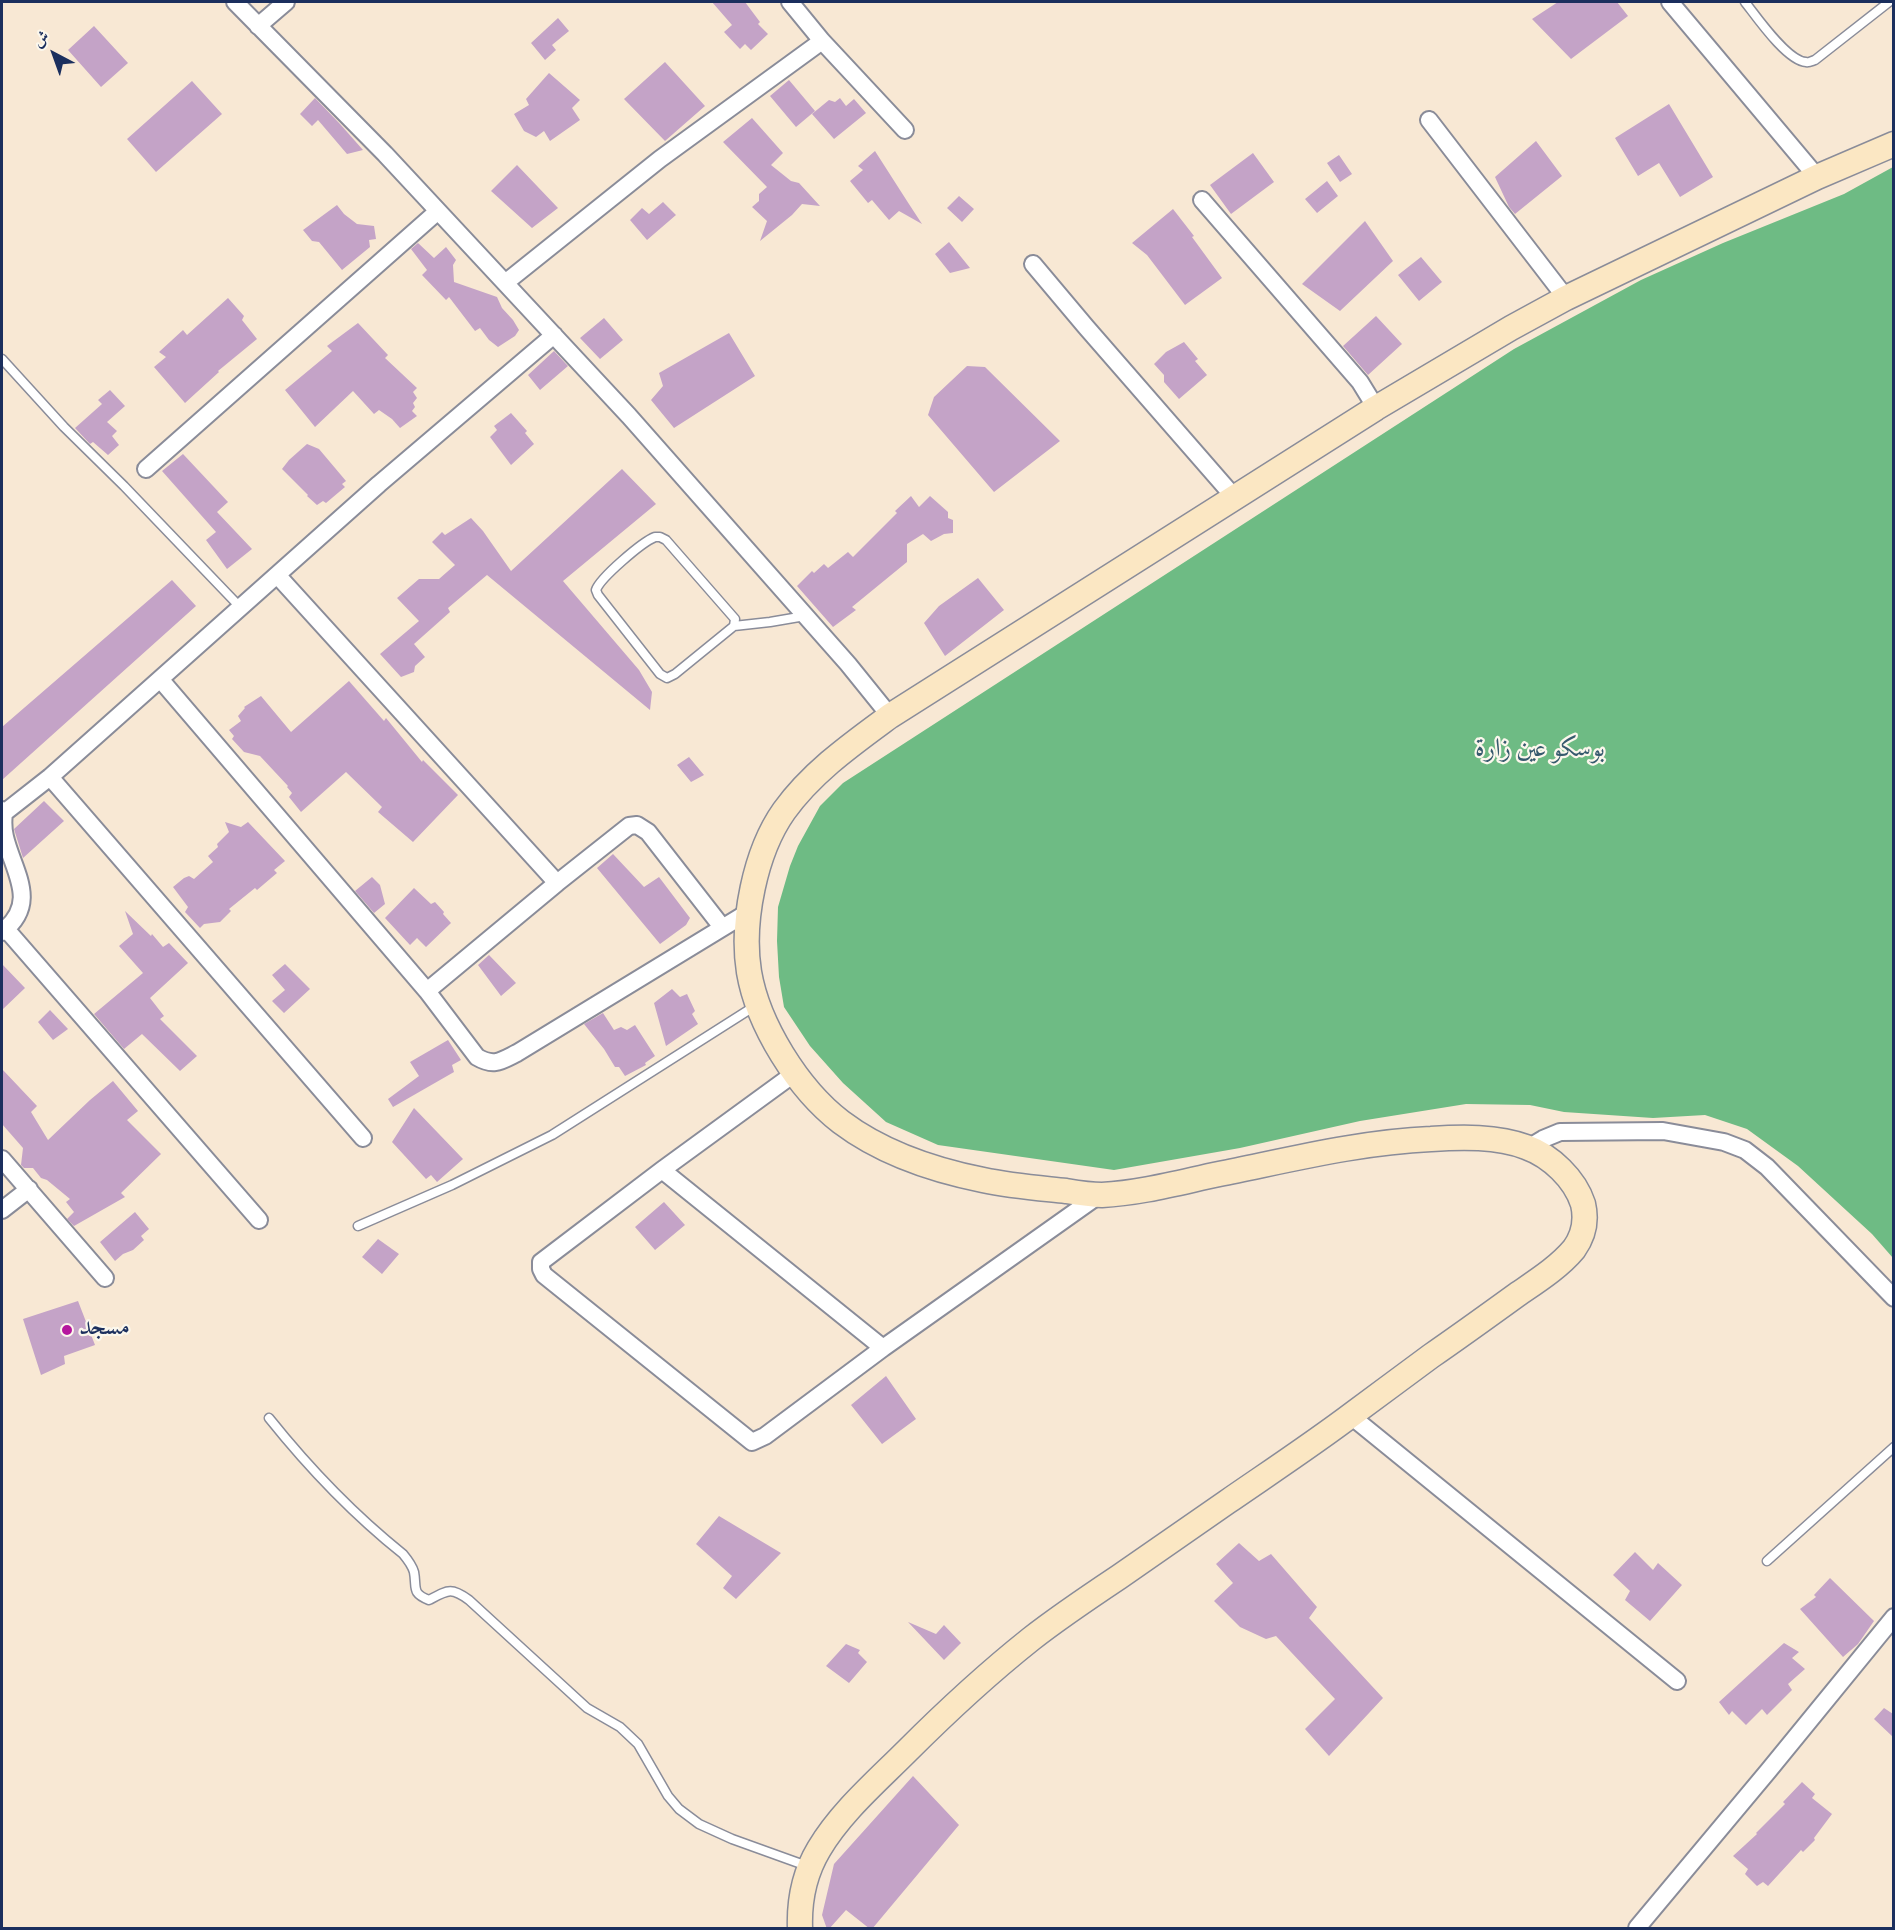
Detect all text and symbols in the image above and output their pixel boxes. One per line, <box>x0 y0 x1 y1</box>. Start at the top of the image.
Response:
north arrow <box>24 24 84 84</box>
text: ش <box>28 26 55 54</box>
park label: بوسكو عين زارة <box>1475 736 1605 768</box>
place label: مسجد <box>79 1314 130 1346</box>
marker: مسجد <box>60 1323 74 1337</box>

